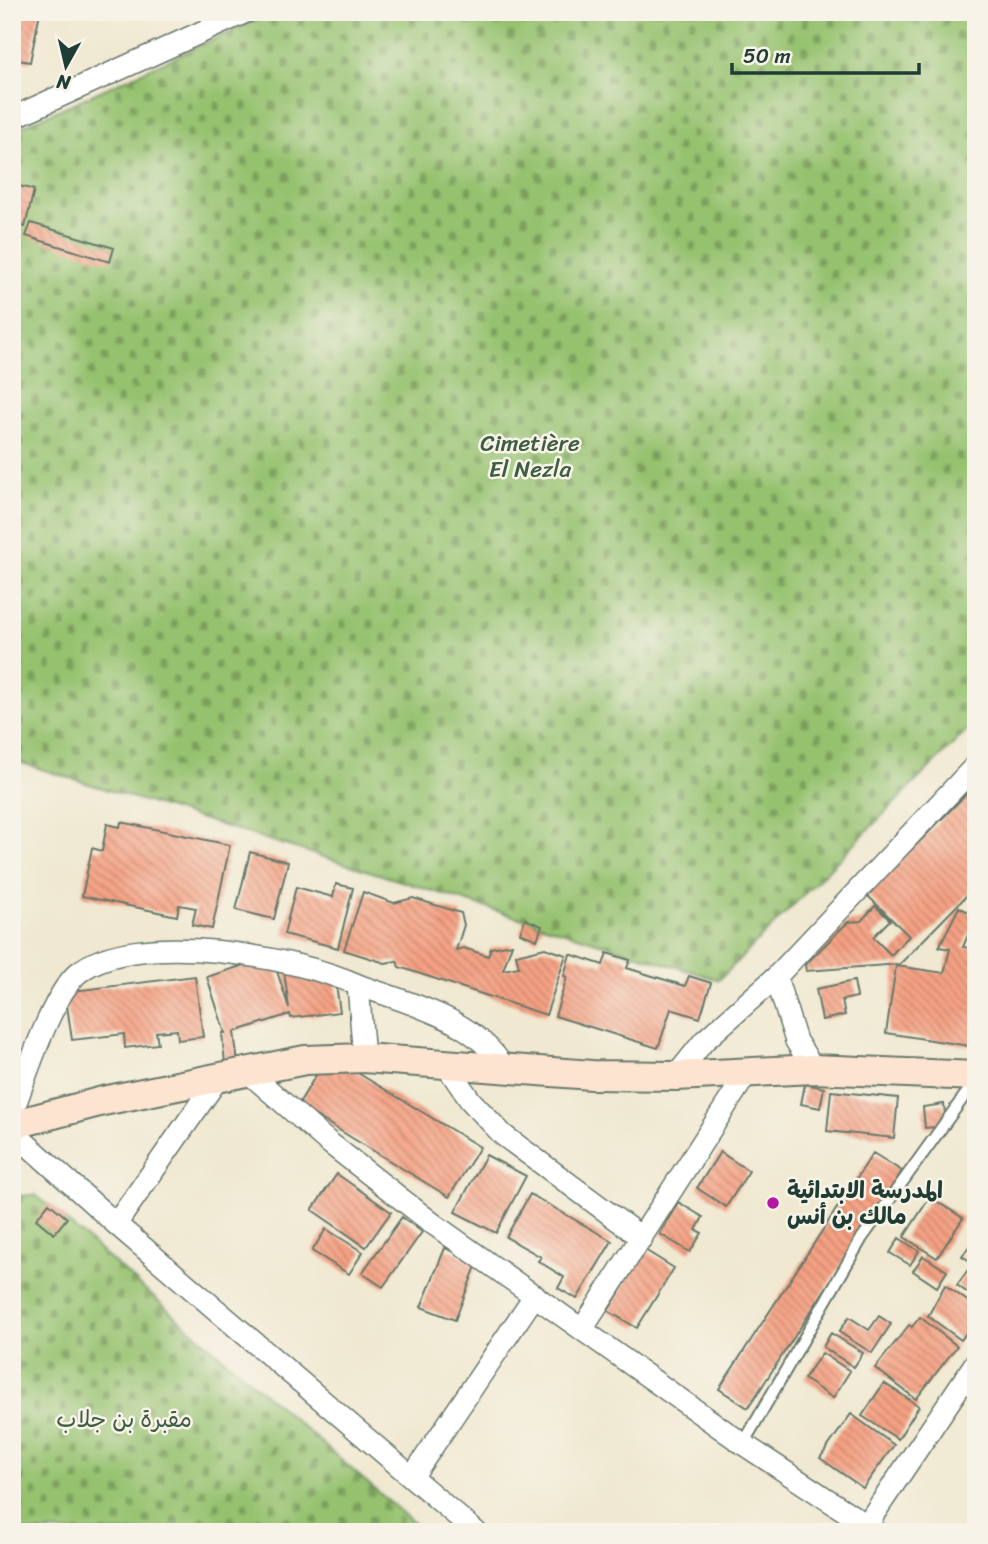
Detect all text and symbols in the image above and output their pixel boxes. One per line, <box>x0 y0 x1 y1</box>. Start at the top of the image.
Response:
north arrow <box>32 32 102 102</box>
scale bar <box>732 32 920 76</box>
text: 50 m <box>743 37 791 75</box>
text: N <box>54 65 74 100</box>
park label: Cimetière El Nezla <box>480 423 580 490</box>
place label: المدرسة الابتدائية مالك بن أنس <box>787 1170 943 1237</box>
marker: المدرسة الابتدائية مالك بن أنس <box>765 1195 781 1211</box>
park label: مقبرة بن جلاب <box>56 1399 192 1440</box>

